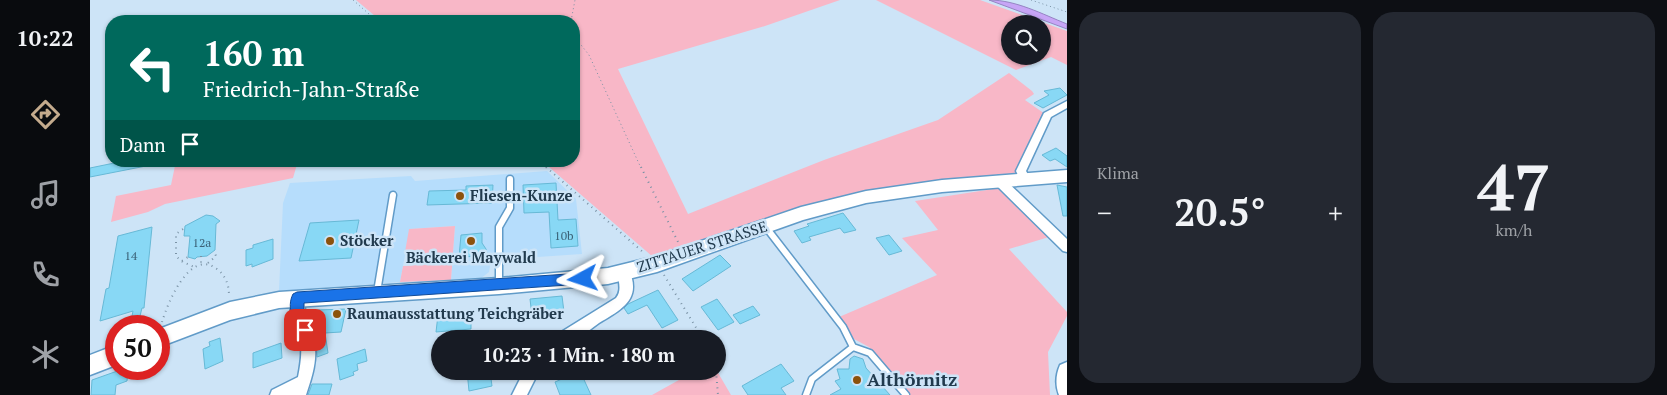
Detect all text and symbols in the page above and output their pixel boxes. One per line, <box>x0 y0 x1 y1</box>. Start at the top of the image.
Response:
map controls <box>1001 15 1051 65</box>
button: search <box>1001 15 1051 65</box>
text: 10:22 <box>16 23 74 52</box>
text: 160 m <box>203 30 304 76</box>
icon: left <box>120 35 185 100</box>
text: Friedrich-Jahn-Straße <box>203 74 419 103</box>
icon: directions <box>28 97 63 132</box>
icon: arrive <box>176 130 204 158</box>
text: Dann <box>120 132 166 157</box>
text: 47 <box>1477 143 1551 230</box>
text: Klima <box>1097 162 1139 184</box>
icon: music <box>28 177 63 212</box>
place label: Fliesen-Kunze <box>470 185 573 205</box>
text: 20.5° <box>1174 187 1266 237</box>
marker: Fliesen-Kunze <box>454 190 466 202</box>
text: − <box>1097 194 1112 231</box>
text: + <box>1328 194 1343 231</box>
street label: ZITTAUER STRASSE <box>634 216 769 277</box>
text: km/h <box>1496 219 1532 241</box>
house number: 10b <box>554 228 574 243</box>
place label: Stöcker <box>340 230 394 250</box>
house number: 12a <box>193 235 211 250</box>
marker: Stöcker <box>324 235 336 247</box>
marker: Bäckerei Maywald <box>465 235 477 247</box>
place label: Bäckerei Maywald <box>406 247 536 267</box>
house number: 14 <box>125 248 138 263</box>
position arrow <box>556 252 608 304</box>
icon: phone <box>28 257 63 292</box>
place label: Raumausstattung Teichgräber <box>347 303 564 323</box>
marker: Raumausstattung Teichgräber <box>331 308 343 320</box>
pin <box>284 309 326 351</box>
speed limit sign: 50 <box>105 315 170 380</box>
icon: arrive <box>291 316 319 344</box>
icon: climate <box>28 337 63 372</box>
text: 10:23 · 1 Min. · 180 m <box>482 342 675 367</box>
place label: Althörnitz <box>867 367 957 391</box>
marker: Althörnitz <box>851 374 863 386</box>

